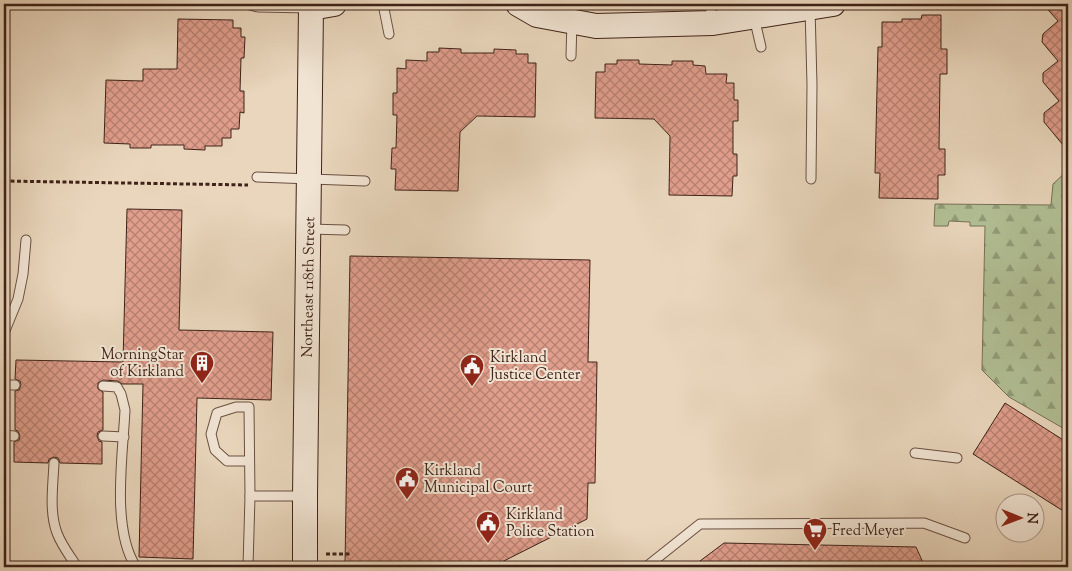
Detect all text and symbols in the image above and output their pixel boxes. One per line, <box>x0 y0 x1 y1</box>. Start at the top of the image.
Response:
street label: Northeast 118th Street <box>298 216 321 358</box>
place label: MorningStar of Kirkland <box>101 345 185 383</box>
place label: Kirkland Justice Center <box>489 348 581 386</box>
building icon: MorningStar of Kirkland <box>189 350 215 384</box>
public building icon: Kirkland Justice Center <box>459 353 485 387</box>
place label: Kirkland Municipal Court <box>424 461 532 499</box>
public building icon: Kirkland Municipal Court <box>394 466 420 500</box>
north arrow <box>994 494 1044 544</box>
place label: Kirkland Police Station <box>506 505 595 543</box>
public building icon: Kirkland Police Station <box>475 510 501 544</box>
text: N <box>1021 512 1041 524</box>
supermarket icon: Fred Meyer <box>802 517 828 551</box>
place label: Fred Meyer <box>832 521 905 542</box>

